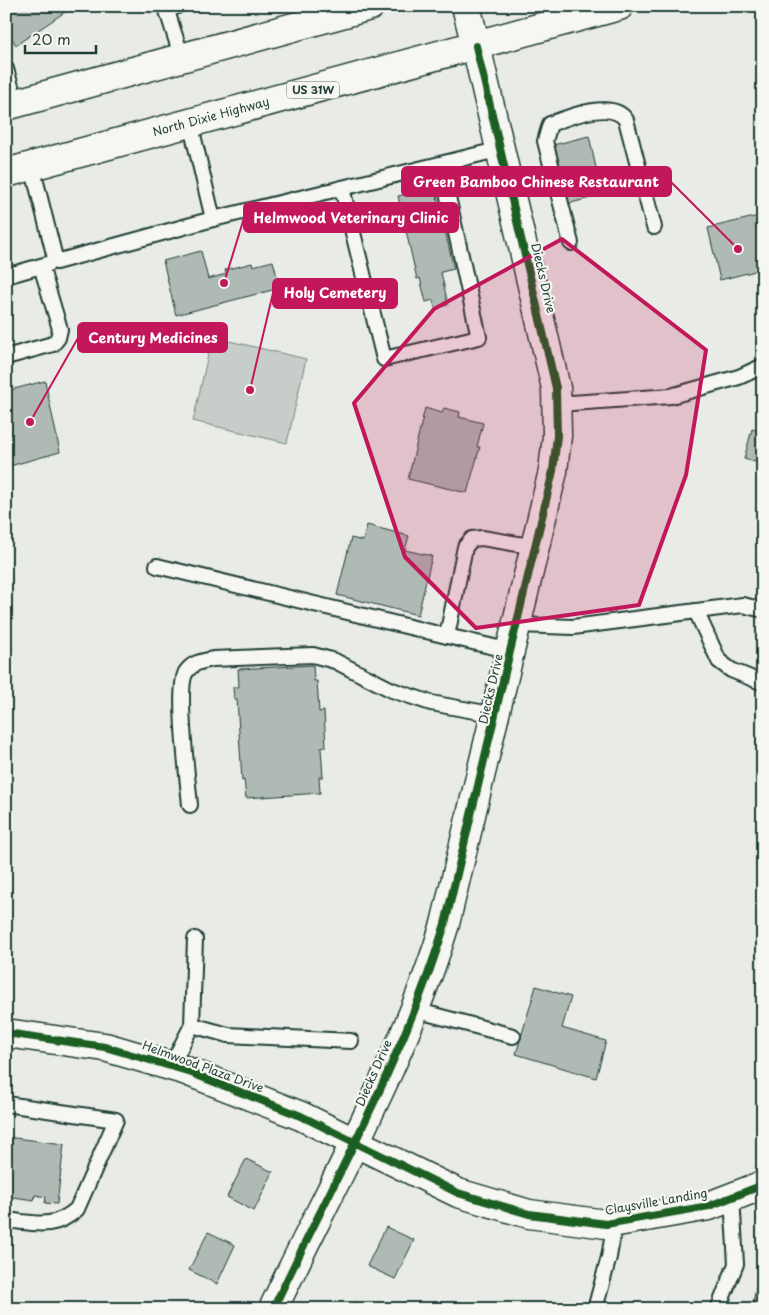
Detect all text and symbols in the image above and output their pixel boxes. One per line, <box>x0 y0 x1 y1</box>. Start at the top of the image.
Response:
scale bar <box>25 22 96 54</box>
text: 20 m <box>32 27 71 50</box>
road number: US 31W <box>287 82 339 98</box>
street label: North Dixie Highway <box>150 92 271 140</box>
callout: Green Bamboo Chinese Restaurant <box>402 167 671 196</box>
text: Green Bamboo Chinese Restaurant <box>413 171 659 192</box>
callout: Helmwood Veterinary Clinic <box>244 203 458 232</box>
text: Helmwood Veterinary Clinic <box>254 207 449 228</box>
street label: Diecks Drive <box>527 241 561 315</box>
callout: Holy Cemetery <box>273 279 397 308</box>
text: Holy Cemetery <box>284 282 386 303</box>
callout: Century Medicines <box>78 323 227 352</box>
text: Century Medicines <box>88 327 218 348</box>
street label: Diecks Drive <box>473 652 507 726</box>
street label: Helmwood Plaza Drive <box>140 1036 267 1096</box>
street label: Diecks Drive <box>350 1036 396 1109</box>
street label: Claysville Landing <box>603 1183 709 1219</box>

